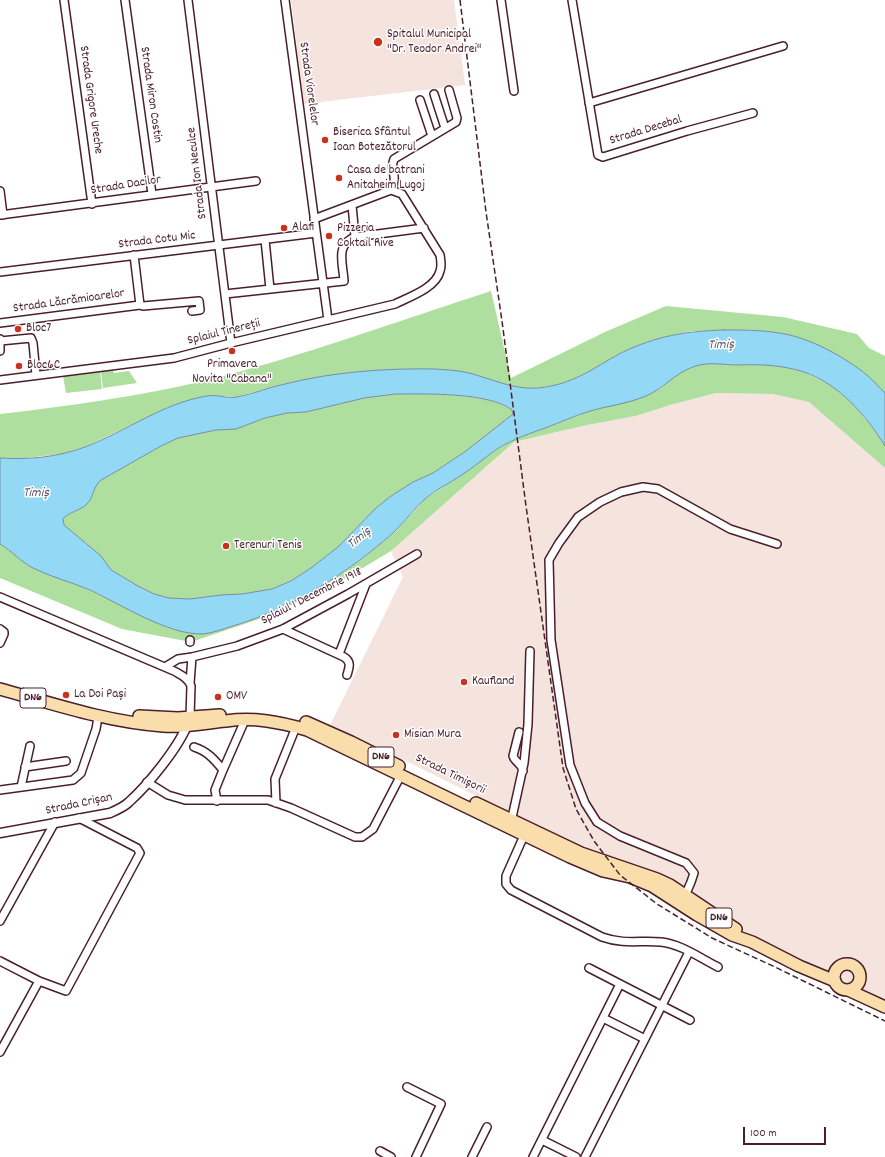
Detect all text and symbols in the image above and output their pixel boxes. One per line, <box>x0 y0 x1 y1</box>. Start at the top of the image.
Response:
place label: Spitalul Municipal "Dr. Teodor Andrei" <box>387 27 481 58</box>
marker: Spitalul Municipal "Dr. Teodor Andrei" <box>372 36 384 48</box>
street label: Strada Viorelelor <box>294 41 322 127</box>
street label: Strada Grigore Ureche <box>75 45 105 155</box>
street label: Strada Miron Costin <box>136 46 164 144</box>
street label: Strada Decebal <box>608 113 684 149</box>
place label: Biserica Sfântul Ioan Botezătorul <box>333 125 416 156</box>
street label: Strada Ion Neculce <box>185 126 211 220</box>
marker: Biserica Sfântul Ioan Botezătorul <box>320 135 330 145</box>
place label: Casa de batrani Anitaheim Lugoj <box>347 163 425 194</box>
street label: Strada Dacilor <box>90 173 162 199</box>
marker: Casa de batrani Anitaheim Lugoj <box>334 173 344 183</box>
place label: Alafi <box>292 220 314 236</box>
place label: Pizzeria Coktail Rive <box>337 221 394 252</box>
marker: Alafi <box>279 223 289 233</box>
street label: Strada Cotu Mic <box>118 229 196 253</box>
marker: Pizzeria Coktail Rive <box>324 231 334 241</box>
street label: Strada Lăcrămioarelor <box>12 286 126 318</box>
street label: Splaiul Tinereții <box>186 316 262 350</box>
place label: Bloc7 <box>26 321 51 337</box>
marker: Bloc7 <box>13 324 23 334</box>
water label: Timiș <box>708 337 734 355</box>
marker: Primavera Novita "Cabana" <box>227 346 237 356</box>
place label: Primavera Novita "Cabana" <box>192 357 272 388</box>
place label: Bloc6C <box>27 358 60 374</box>
marker: Bloc6C <box>14 361 24 371</box>
water label: Timiș <box>23 486 49 502</box>
water label: Timiș <box>345 524 375 554</box>
place label: Terenuri Tenis <box>234 538 302 554</box>
marker: Terenuri Tenis <box>221 541 231 551</box>
street label: Splaiul 1 Decembrie 1918 <box>259 565 365 629</box>
place label: Kaufland <box>472 674 514 690</box>
marker: Kaufland <box>459 677 469 687</box>
place label: La Doi Pași <box>74 687 126 703</box>
road number: DN6 <box>20 688 46 708</box>
place label: OMV <box>226 689 247 705</box>
marker: La Doi Pași <box>61 690 71 700</box>
marker: OMV <box>213 692 223 702</box>
place label: Misian Mura <box>404 727 461 743</box>
marker: Misian Mura <box>391 730 401 740</box>
road number: DN6 <box>368 747 394 767</box>
street label: Strada Timișorii <box>412 751 488 799</box>
street label: Strada Crișan <box>44 790 114 820</box>
road number: DN6 <box>706 908 732 928</box>
scale bar <box>745 1119 828 1145</box>
text: 100 m <box>750 1125 777 1142</box>

